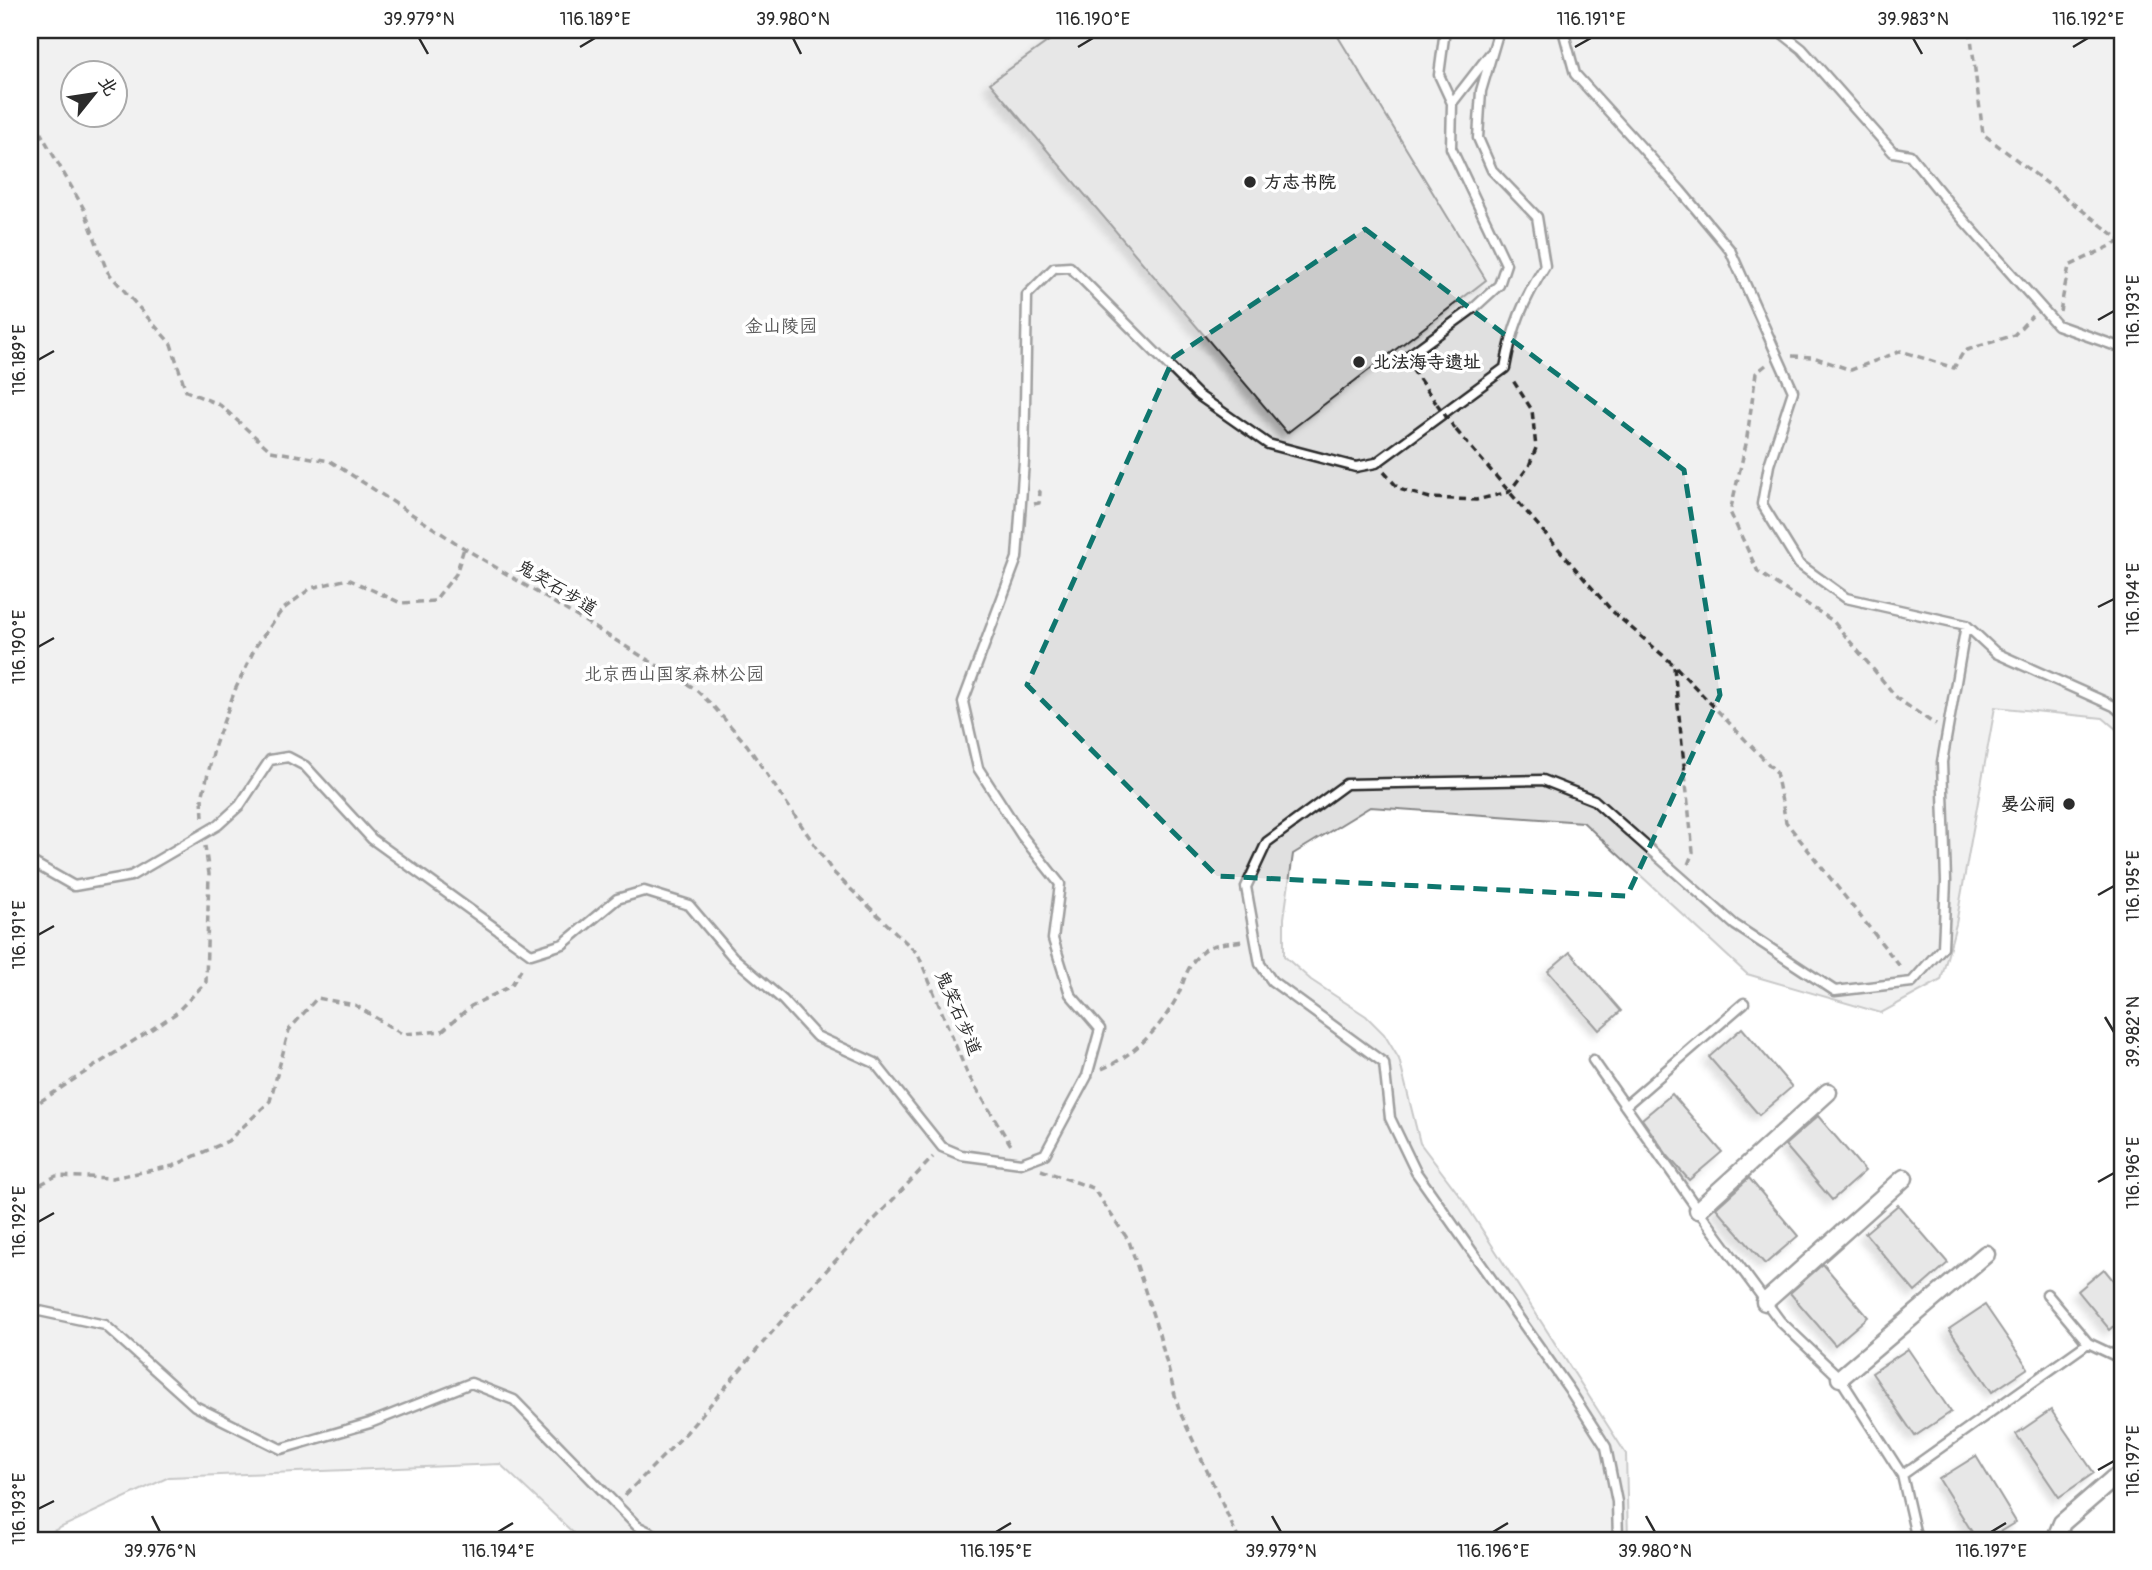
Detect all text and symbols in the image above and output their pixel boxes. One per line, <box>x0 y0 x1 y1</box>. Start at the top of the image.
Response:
text: 39.979°N <box>383 8 455 31</box>
text: 116.189°E <box>559 8 631 31</box>
text: 39.980°N <box>756 8 830 31</box>
text: 116.190°E <box>1056 8 1130 31</box>
text: 116.191°E <box>1556 8 1626 31</box>
text: 39.983°N <box>1877 8 1949 31</box>
text: 116.192°E <box>2052 8 2124 31</box>
north arrow <box>60 60 130 130</box>
text: 北 <box>93 72 123 100</box>
place label: 方志书院 <box>1264 171 1336 194</box>
marker: 方志书院 <box>1242 174 1258 190</box>
text: 116.193°E <box>2122 275 2145 347</box>
park label: 金山陵园 <box>745 315 817 338</box>
text: 116.189°E <box>8 324 31 396</box>
place label: 北法海寺遗址 <box>1373 351 1481 374</box>
marker: 北法海寺遗址 <box>1351 354 1367 370</box>
street label: 鬼笑石步道 <box>513 555 601 621</box>
text: 116.194°E <box>2122 563 2145 635</box>
text: 116.190°E <box>8 610 31 684</box>
park label: 北京西山国家森林公园 <box>584 663 764 686</box>
place label: 晏公祠 <box>2001 793 2055 816</box>
marker: 晏公祠 <box>2061 796 2077 812</box>
text: 116.195°E <box>2122 850 2145 922</box>
text: 116.191°E <box>8 900 31 970</box>
street label: 鬼笑石步道 <box>930 967 986 1059</box>
text: 39.982°N <box>2122 996 2145 1068</box>
text: 116.196°E <box>2122 1137 2145 1209</box>
text: 116.192°E <box>8 1186 31 1258</box>
text: 116.197°E <box>2122 1425 2145 1497</box>
text: 116.193°E <box>8 1473 31 1545</box>
text: 39.976°N <box>124 1540 196 1563</box>
text: 116.194°E <box>462 1540 534 1563</box>
text: 116.195°E <box>960 1540 1032 1563</box>
text: 39.979°N <box>1245 1540 1317 1563</box>
text: 116.196°E <box>1457 1540 1529 1563</box>
text: 39.980°N <box>1618 1540 1692 1563</box>
text: 116.197°E <box>1955 1540 2027 1563</box>

